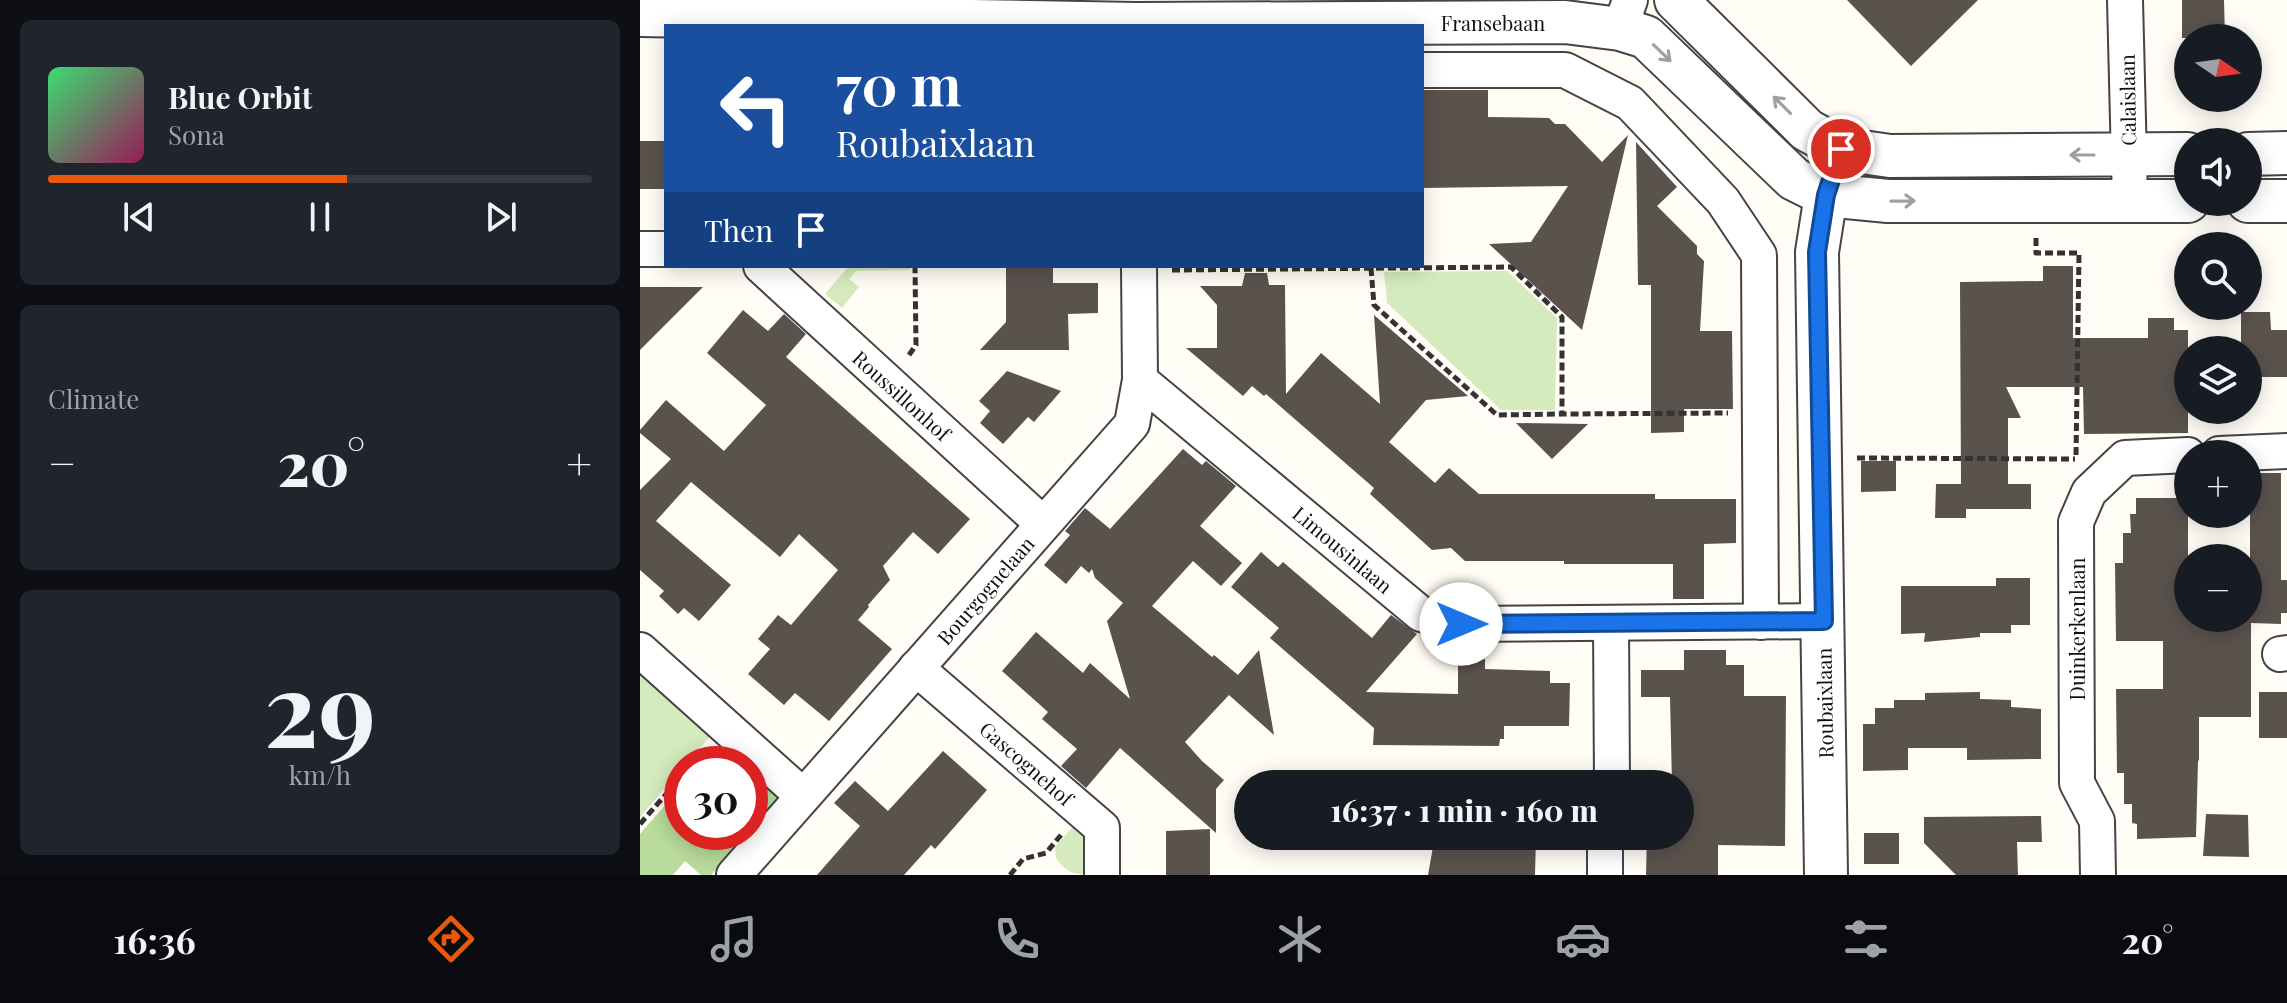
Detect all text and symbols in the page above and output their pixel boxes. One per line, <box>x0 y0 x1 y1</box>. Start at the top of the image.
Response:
street label: Fransebaan <box>1441 9 1545 36</box>
north arrow <box>2174 24 2262 112</box>
map controls <box>2174 24 2262 632</box>
one-way arrow <box>1652 43 1672 62</box>
text: 70 m <box>836 46 961 121</box>
street label: Calaislaan <box>2113 54 2141 146</box>
icon: left <box>704 56 808 160</box>
text: Blue Orbit <box>168 77 312 117</box>
one-way arrow <box>1773 96 1792 115</box>
pin <box>1807 115 1875 183</box>
text: Sona <box>168 117 225 152</box>
text: Roubaixlaan <box>836 118 1035 166</box>
icon: arrive <box>1819 127 1863 171</box>
button: sound <box>2174 128 2262 216</box>
one-way arrow <box>2069 147 2096 163</box>
one-way arrow <box>1889 193 1916 209</box>
icon: previous <box>117 195 161 239</box>
icon: pause <box>298 195 342 239</box>
icon: next <box>479 195 523 239</box>
icon: arrive <box>789 208 833 252</box>
text: Then <box>704 210 773 250</box>
button: search <box>2174 232 2262 320</box>
button: layers <box>2174 336 2262 424</box>
street label: Roussillonhof <box>847 344 958 447</box>
text: Climate <box>48 381 139 416</box>
text: 20° <box>277 421 365 501</box>
text: − <box>48 432 76 491</box>
text: + <box>566 432 592 491</box>
button: + <box>2174 440 2262 528</box>
street label: Limousinlaan <box>1287 499 1399 599</box>
street label: Bourgognelaan <box>930 530 1040 650</box>
button: − <box>2174 544 2262 632</box>
street label: Duinkerkenlaan <box>2063 557 2090 701</box>
position arrow <box>1419 582 1503 666</box>
text: 29 <box>264 635 376 774</box>
street label: Roubaixlaan <box>1810 647 1838 759</box>
street label: Gascognehof <box>975 715 1080 812</box>
speed limit sign: 30 <box>664 746 768 850</box>
text: km/h <box>289 757 351 792</box>
text: 16:37 · 1 min · 160 m <box>1330 790 1598 830</box>
icon: directions <box>423 911 479 967</box>
icon: music <box>706 911 762 967</box>
icon: phone <box>989 911 1045 967</box>
icon: climate <box>1272 911 1328 967</box>
icon: car <box>1555 911 1611 967</box>
icon: filters <box>1838 911 1894 967</box>
text: 16:36 <box>114 915 196 963</box>
text: 20° <box>2122 915 2173 963</box>

